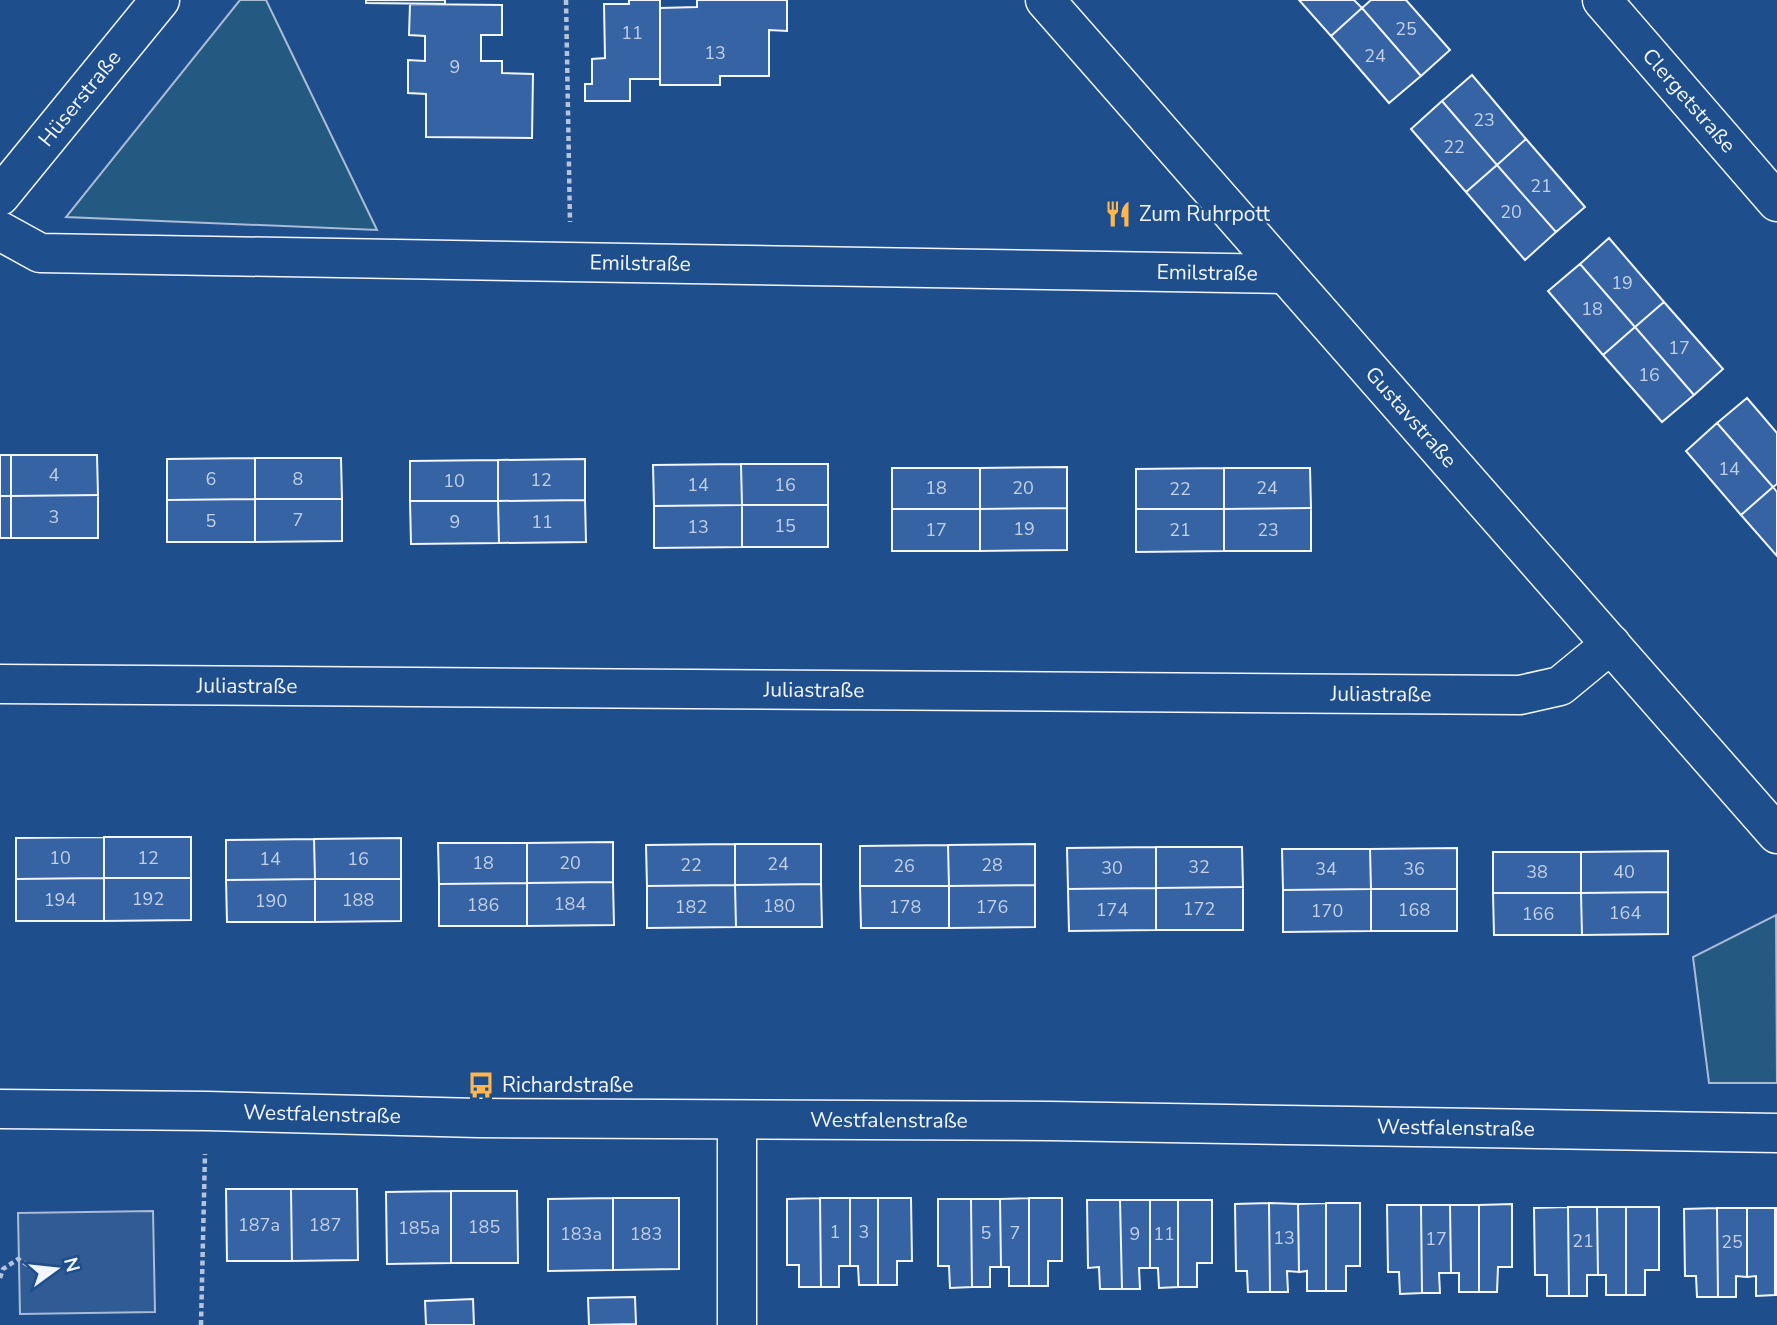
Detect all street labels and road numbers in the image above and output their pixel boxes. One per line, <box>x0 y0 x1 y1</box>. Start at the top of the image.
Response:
street label: Clergetstraße <box>1636 42 1742 159</box>
street label: Hüserstraße <box>32 44 127 152</box>
street label: Emilstraße <box>589 248 691 278</box>
street label: Emilstraße <box>1156 258 1258 288</box>
street label: Gustavstraße <box>1359 361 1463 474</box>
street label: Juliastraße <box>195 671 298 700</box>
street label: Juliastraße <box>762 676 865 704</box>
street label: Juliastraße <box>1329 680 1431 708</box>
street label: Westfalenstraße <box>243 1098 401 1130</box>
street label: Westfalenstraße <box>810 1106 968 1135</box>
street label: Westfalenstraße <box>1377 1112 1535 1143</box>

